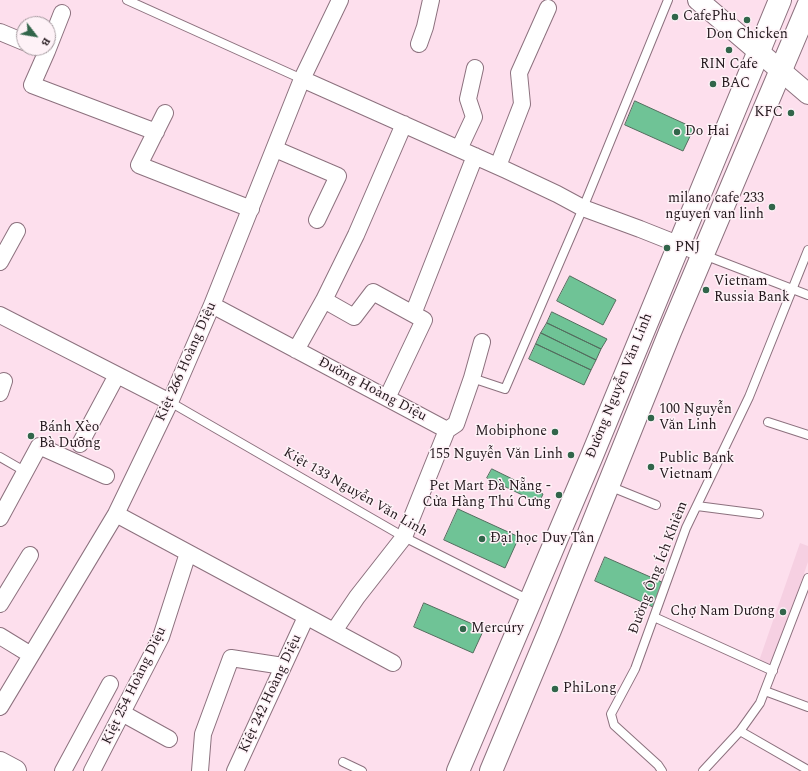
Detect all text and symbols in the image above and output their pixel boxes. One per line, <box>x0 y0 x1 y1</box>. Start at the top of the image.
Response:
place label: CafePhu <box>683 9 736 25</box>
marker: CafePhu <box>670 12 680 22</box>
marker: Don Chicken <box>742 15 752 25</box>
north arrow <box>16 16 56 56</box>
place label: Don Chicken <box>706 27 788 43</box>
text: B <box>37 34 55 50</box>
marker: RIN Cafe <box>724 45 734 55</box>
place label: RIN Cafe <box>700 57 758 73</box>
place label: BAC <box>721 76 750 92</box>
marker: BAC <box>708 79 718 89</box>
place label: KFC <box>754 105 783 121</box>
marker: KFC <box>786 108 796 118</box>
place label: Do Hai <box>685 124 729 140</box>
marker: Do Hai <box>672 127 682 137</box>
place label: milano cafe 233 nguyen van linh <box>665 191 764 224</box>
marker: milano cafe 233 nguyen van linh <box>767 202 777 212</box>
place label: PNJ <box>675 240 701 256</box>
marker: PNJ <box>662 243 672 253</box>
place label: Vietnam Russia Bank <box>714 274 790 306</box>
marker: Vietnam Russia Bank <box>701 285 711 295</box>
street label: Kiệt 266 Hoàng Diệu <box>153 300 221 424</box>
street label: Đường Nguyễn Văn Linh <box>583 311 657 461</box>
street label: Đường Hoàng Diệu <box>315 354 429 426</box>
place label: 100 Nguyễn Văn Linh <box>659 402 732 434</box>
marker: 100 Nguyễn Văn Linh <box>646 413 656 423</box>
place label: Bánh Xèo Bà Dưỡng <box>39 420 101 452</box>
place label: Mobiphone <box>475 424 547 440</box>
marker: Mobiphone <box>550 427 560 437</box>
marker: Bánh Xèo Bà Dưỡng <box>26 431 36 441</box>
street label: Kiệt 133 Nguyễn Văn Linh <box>280 445 430 541</box>
place label: 155 Nguyễn Văn Linh <box>429 447 563 463</box>
marker: 155 Nguyễn Văn Linh <box>566 450 576 460</box>
place label: Public Bank Vietnam <box>659 451 734 484</box>
marker: Public Bank Vietnam <box>646 462 656 472</box>
place label: Pet Mart Đà Nẵng - Cửa Hàng Thú Cưng <box>423 479 551 512</box>
marker: Pet Mart Đà Nẵng - Cửa Hàng Thú Cưng <box>554 490 564 500</box>
street label: Đường Ông Ích Khiêm <box>626 499 692 637</box>
place label: Đại học Duy Tân <box>490 531 594 547</box>
marker: Đại học Duy Tân <box>477 534 487 544</box>
place label: Chợ Nam Dương <box>670 604 775 620</box>
marker: Chợ Nam Dương <box>778 607 788 617</box>
place label: Mercury <box>471 621 524 637</box>
street label: Kiệt 254 Hoàng Diệu <box>99 624 171 748</box>
marker: Mercury <box>458 624 468 634</box>
street label: Kiệt 242 Hoàng Diệu <box>236 632 306 756</box>
place label: PhiLong <box>563 681 617 697</box>
marker: PhiLong <box>550 684 560 694</box>

